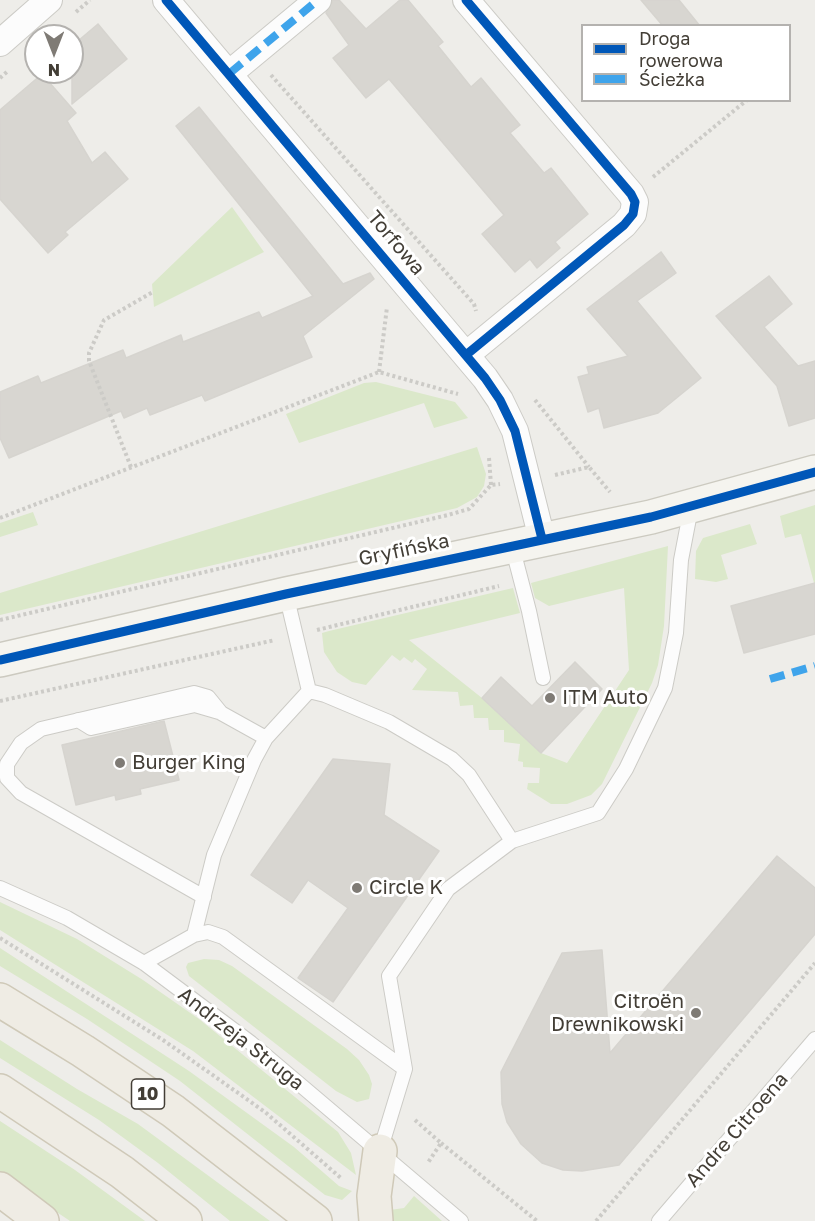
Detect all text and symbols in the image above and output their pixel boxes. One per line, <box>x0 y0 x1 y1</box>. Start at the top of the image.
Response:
north arrow <box>24 24 84 84</box>
legend <box>581 24 791 102</box>
text: Droga rowerowa <box>639 27 723 71</box>
text: N <box>48 60 60 80</box>
text: Ścieżka <box>639 68 705 90</box>
street label: Torfowa <box>362 206 430 280</box>
street label: Gryfińska <box>356 529 452 571</box>
place label: ITM Auto <box>562 686 648 710</box>
marker: ITM Auto <box>543 691 557 705</box>
place label: Burger King <box>132 751 246 775</box>
marker: Burger King <box>113 756 127 770</box>
place label: Circle K <box>369 876 443 900</box>
marker: Circle K <box>350 881 364 895</box>
street label: Andrzeja Struga <box>173 982 309 1096</box>
place label: Citroën Drewnikowski <box>551 990 684 1037</box>
marker: Citroën Drewnikowski <box>689 1006 703 1020</box>
street label: Andre Citroena <box>681 1068 793 1192</box>
road number: 10 <box>132 1079 164 1109</box>

